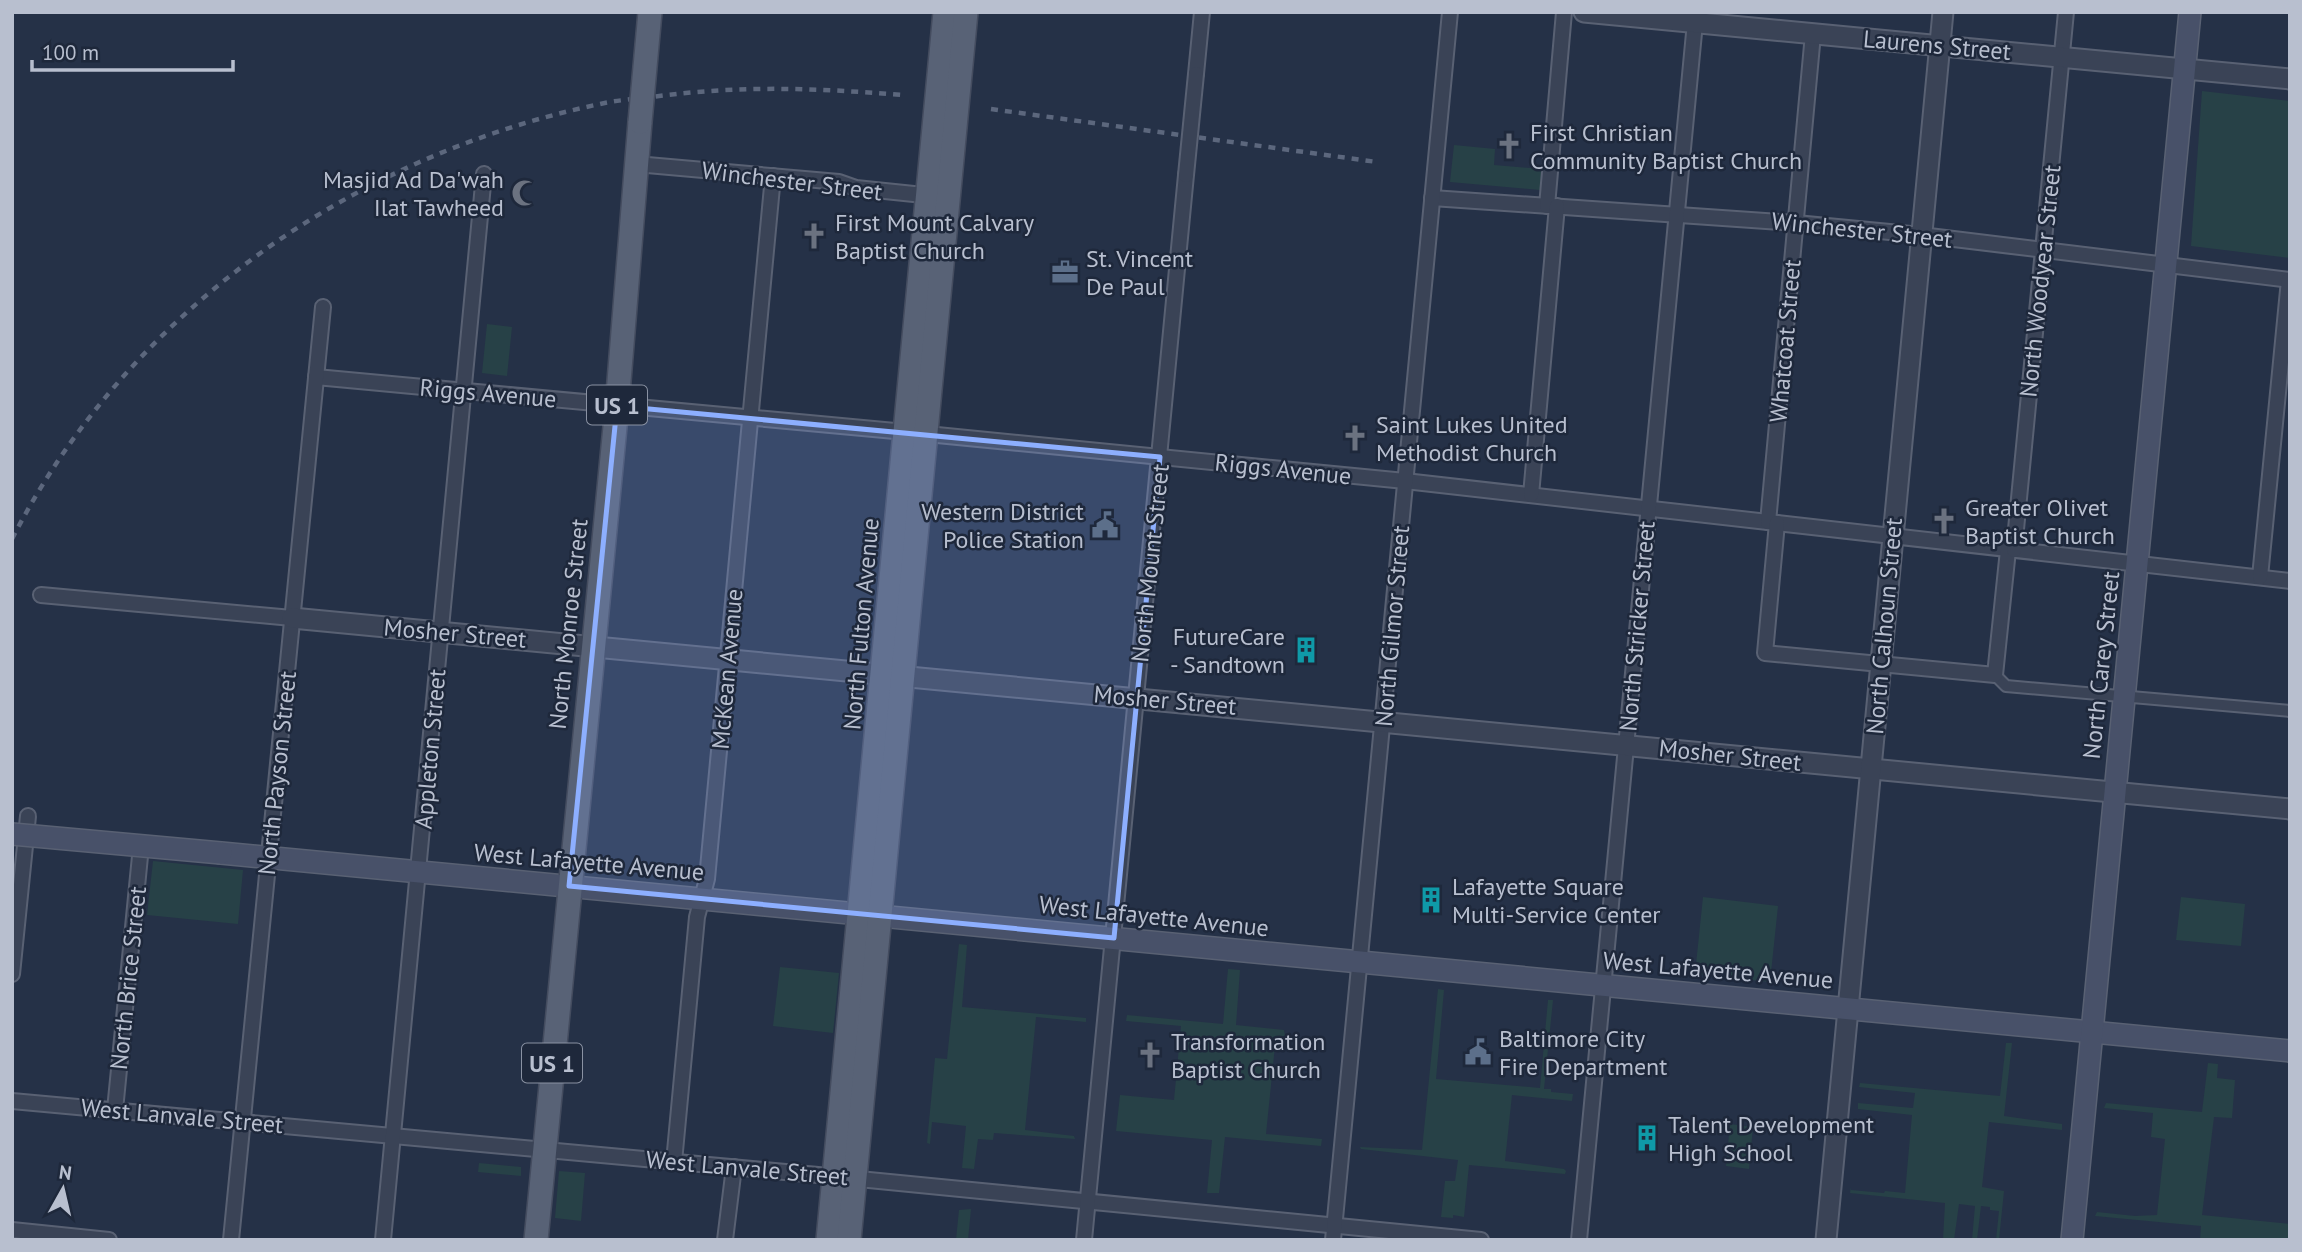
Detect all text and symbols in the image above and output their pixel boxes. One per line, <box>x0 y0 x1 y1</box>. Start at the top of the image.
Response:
street label: Laurens Street <box>1862 23 2012 67</box>
scale bar <box>32 28 233 72</box>
text: 100 m <box>42 39 99 66</box>
place label: First Christian Community Baptist Church <box>1530 117 1802 176</box>
church icon: First Christian Community Baptist Church <box>1494 131 1524 161</box>
street label: Winchester Street <box>700 155 884 207</box>
street label: North Woodyear Street <box>2012 163 2068 399</box>
place label: Masjid Ad Da'wah Ilat Tawheed <box>323 164 504 223</box>
mosque icon: Masjid Ad Da'wah Ilat Tawheed <box>510 178 540 208</box>
street label: Winchester Street <box>1770 205 1954 255</box>
place label: First Mount Calvary Baptist Church <box>835 207 1034 266</box>
church icon: First Mount Calvary Baptist Church <box>799 221 829 251</box>
place label: St. Vincent De Paul <box>1086 243 1193 302</box>
office icon: St. Vincent De Paul <box>1050 257 1080 287</box>
street label: Whatcoat Street <box>1762 258 1808 424</box>
street label: Riggs Avenue <box>418 372 558 414</box>
road number: US 1 <box>587 386 647 424</box>
place label: Saint Lukes United Methodist Church <box>1376 409 1568 468</box>
church icon: Saint Lukes United Methodist Church <box>1340 423 1370 453</box>
street label: Riggs Avenue <box>1213 446 1353 492</box>
street label: North Mount Street <box>1124 462 1176 664</box>
place label: Greater Olivet Baptist Church <box>1965 492 2115 551</box>
place label: Western District Police Station <box>921 496 1084 555</box>
church icon: Greater Olivet Baptist Church <box>1929 506 1959 536</box>
public building icon: Western District Police Station <box>1090 510 1120 540</box>
street label: North Calhoun Street <box>1859 516 1909 736</box>
street label: North Monroe Street <box>542 517 594 731</box>
street label: North Fulton Avenue <box>836 517 886 731</box>
street label: North Stricker Street <box>1612 519 1662 733</box>
street label: North Gilmor Street <box>1368 524 1416 728</box>
street label: North Carey Street <box>2076 570 2126 760</box>
street label: McKean Avenue <box>705 587 749 751</box>
street label: Mosher Street <box>382 611 528 655</box>
place label: FutureCare - Sandtown <box>1170 621 1285 680</box>
building icon: FutureCare - Sandtown <box>1291 635 1321 665</box>
street label: Appleton Street <box>408 668 452 830</box>
street label: North Payson Street <box>251 669 303 877</box>
street label: Mosher Street <box>1092 678 1238 722</box>
street label: Mosher Street <box>1657 732 1803 778</box>
street label: West Lafayette Avenue <box>473 836 705 888</box>
place label: Lafayette Square Multi-Service Center <box>1452 871 1661 930</box>
street label: North Brice Street <box>103 885 153 1071</box>
building icon: Lafayette Square Multi-Service Center <box>1416 885 1446 915</box>
street label: West Lafayette Avenue <box>1038 889 1270 943</box>
street label: West Lafayette Avenue <box>1602 944 1834 996</box>
place label: Baltimore City Fire Department <box>1499 1023 1667 1082</box>
place label: Transformation Baptist Church <box>1171 1026 1325 1085</box>
public building icon: Baltimore City Fire Department <box>1463 1037 1493 1067</box>
church icon: Transformation Baptist Church <box>1135 1040 1165 1070</box>
road number: US 1 <box>522 1044 582 1082</box>
street label: West Lanvale Street <box>80 1092 284 1140</box>
place label: Talent Development High School <box>1668 1109 1874 1168</box>
building icon: Talent Development High School <box>1632 1123 1662 1153</box>
street label: West Lanvale Street <box>645 1144 849 1192</box>
north arrow <box>28 1154 98 1224</box>
text: N <box>58 1159 73 1185</box>

